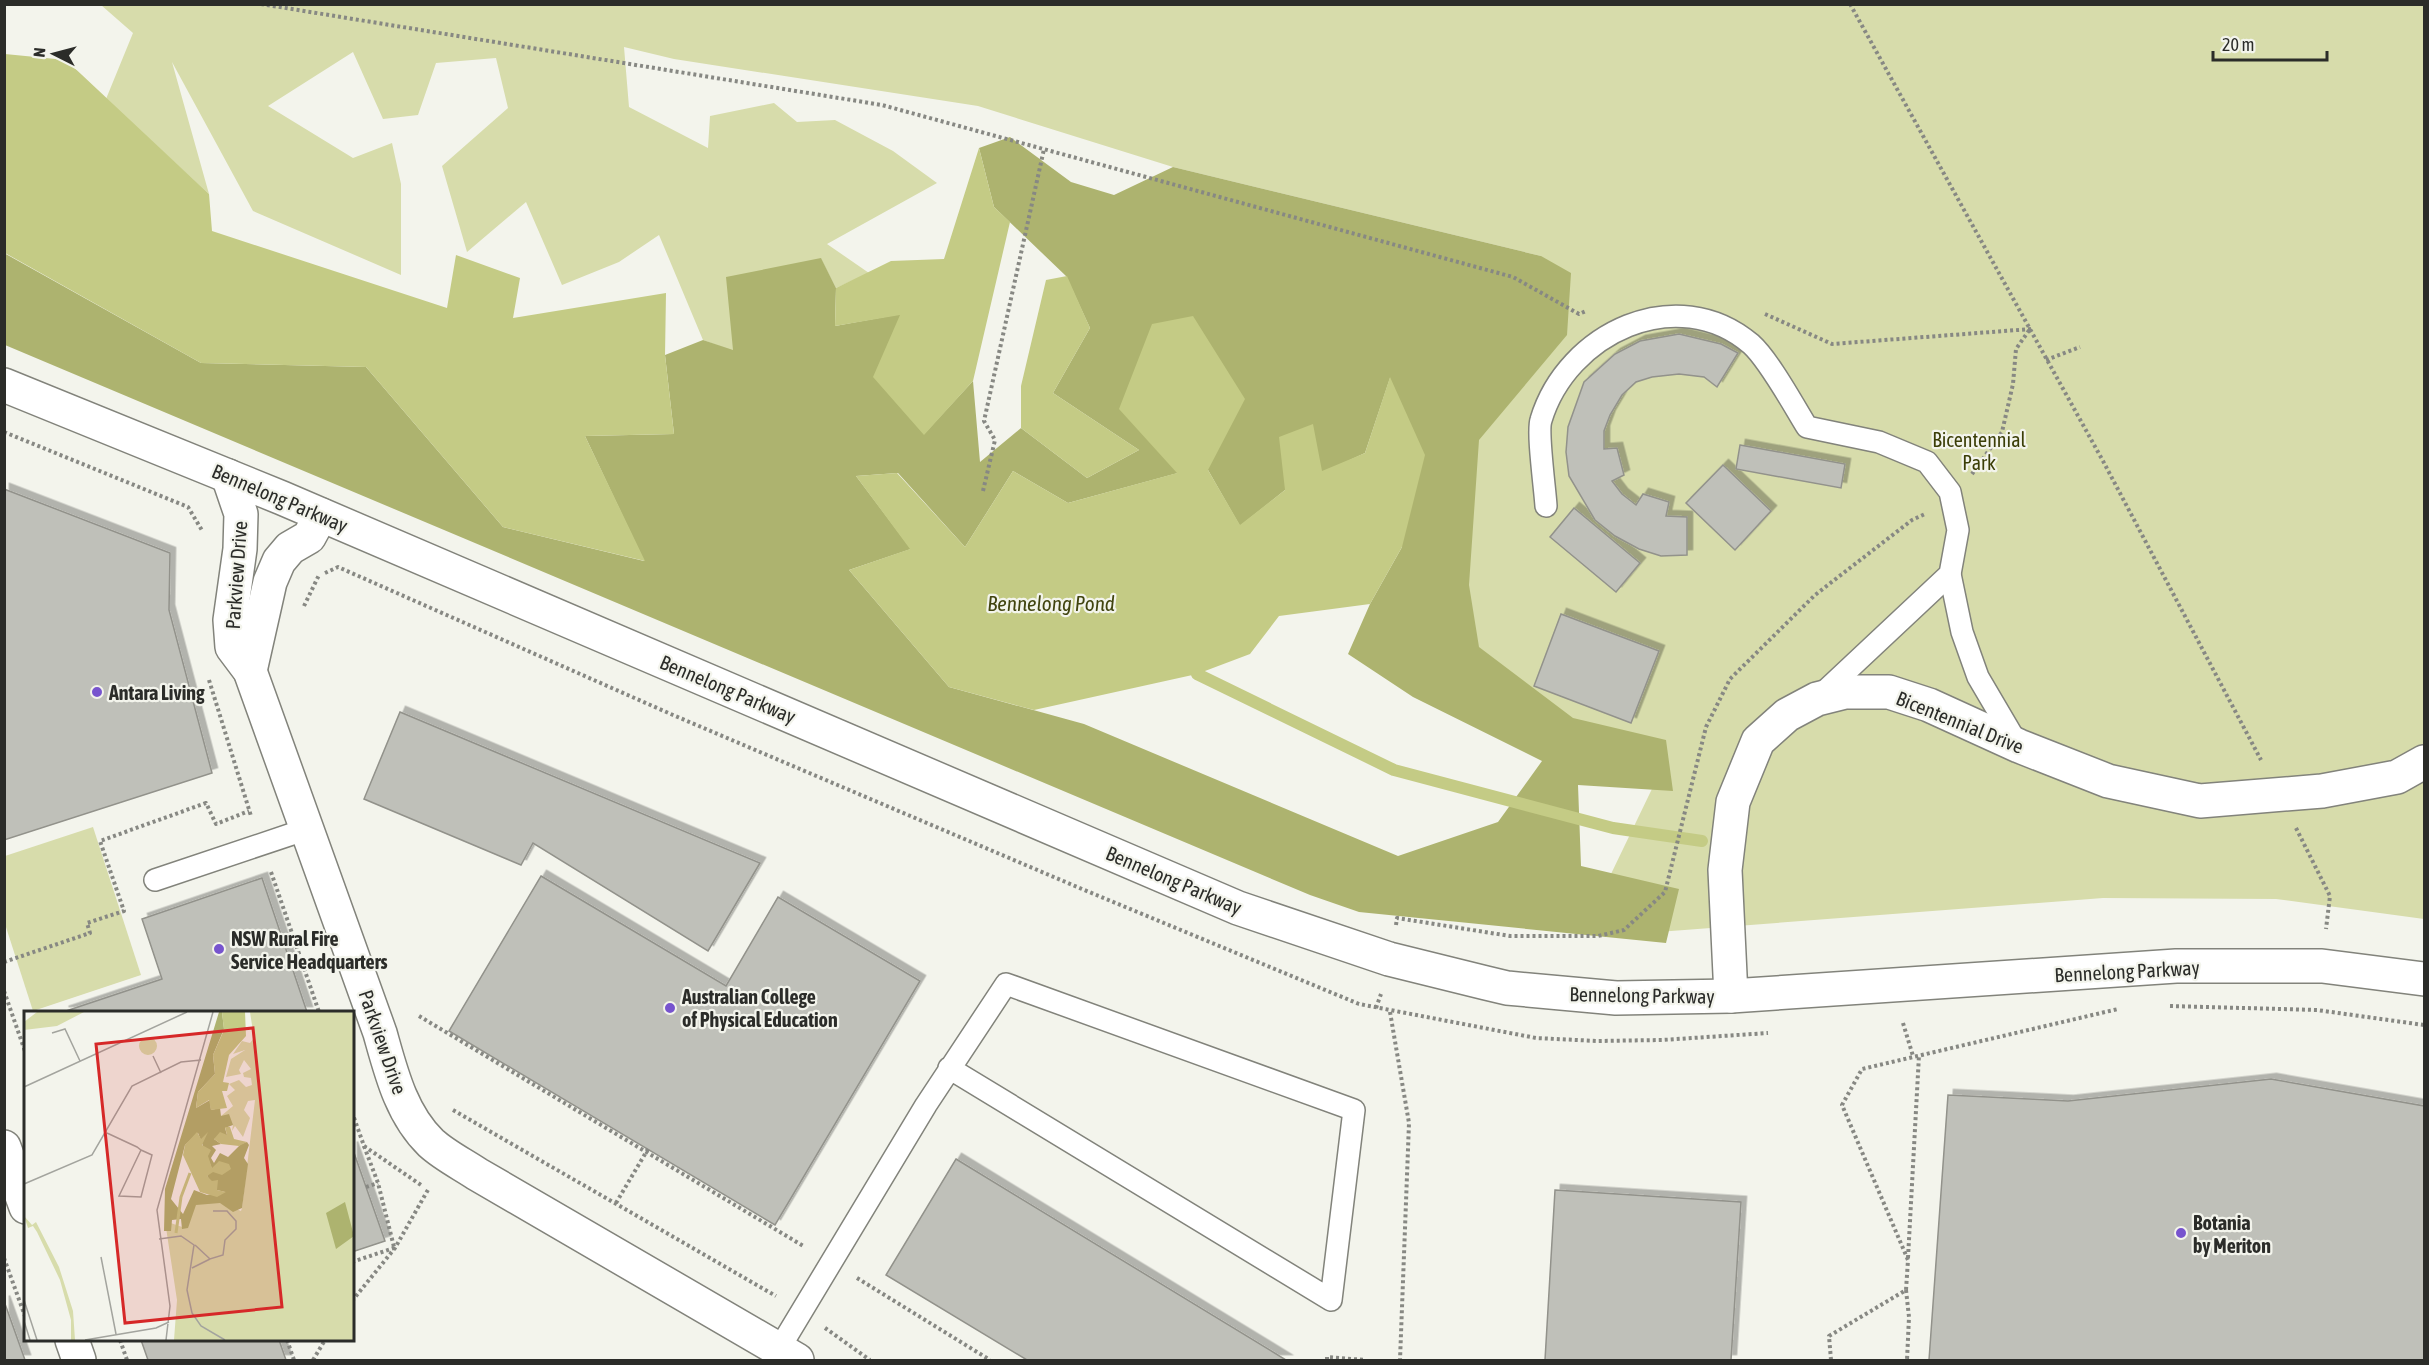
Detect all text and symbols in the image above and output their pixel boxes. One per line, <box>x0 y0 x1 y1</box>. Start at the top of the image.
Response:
north arrow <box>24 24 84 84</box>
scale bar <box>2213 24 2327 62</box>
text: 20 m <box>2222 34 2254 55</box>
text: N <box>30 47 49 58</box>
park label: Bicentennial Park <box>1932 428 2026 474</box>
street label: Bennelong Parkway <box>209 459 351 537</box>
street label: Parkview Drive <box>221 520 251 630</box>
water label: Bennelong Pond <box>987 591 1115 615</box>
street label: Bennelong Parkway <box>657 650 799 728</box>
place label: Antara Living <box>108 681 205 704</box>
marker: Antara Living <box>90 685 104 699</box>
street label: Bicentennial Drive <box>1893 686 2027 758</box>
street label: Bennelong Parkway <box>1103 841 1245 919</box>
place label: NSW Rural Fire Service Headquarters <box>231 927 388 973</box>
marker: NSW Rural Fire Service Headquarters <box>212 942 226 956</box>
street label: Bennelong Parkway <box>2054 956 2200 986</box>
street label: Bennelong Parkway <box>1569 982 1715 1008</box>
place label: Australian College of Physical Education <box>681 985 838 1031</box>
street label: Parkview Drive <box>354 987 412 1097</box>
marker: Australian College of Physical Education <box>663 1001 677 1015</box>
inset map <box>24 1011 354 1341</box>
place label: Botania by Meriton <box>2193 1211 2271 1257</box>
marker: Botania by Meriton <box>2174 1226 2188 1240</box>

